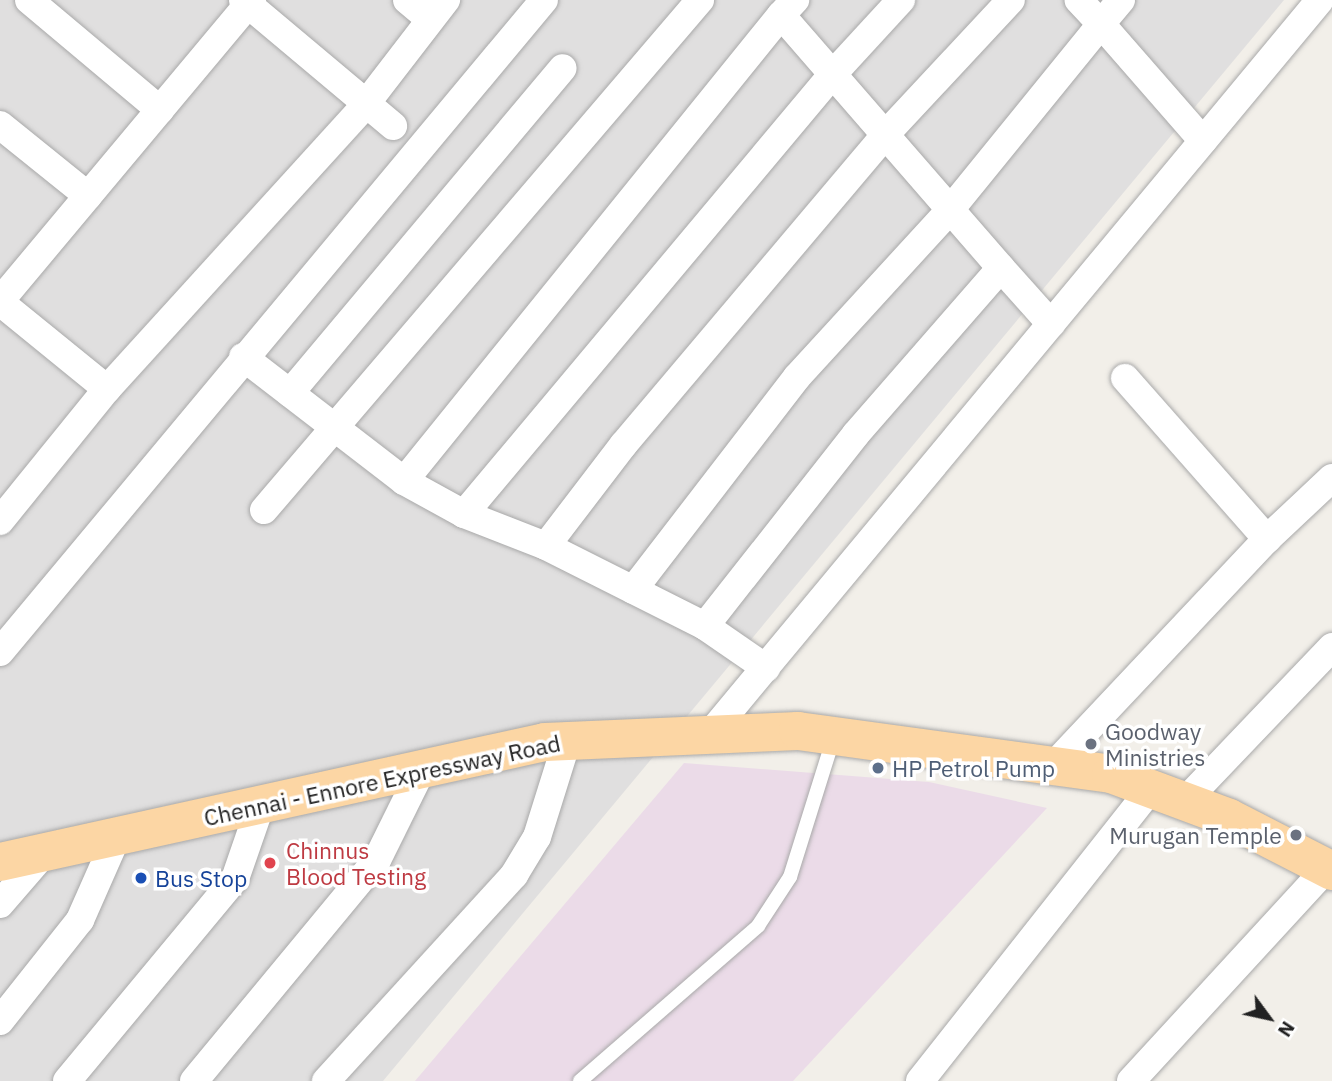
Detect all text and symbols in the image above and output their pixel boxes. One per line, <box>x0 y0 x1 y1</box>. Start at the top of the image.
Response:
place label: Goodway Ministries <box>1105 717 1205 771</box>
street label: Chennai - Ennore Expressway Road <box>201 729 563 831</box>
marker: Goodway Ministries <box>1083 736 1099 752</box>
place label: HP Petrol Pump <box>892 754 1055 782</box>
marker: HP Petrol Pump <box>870 760 886 776</box>
place label: Murugan Temple <box>1109 821 1282 849</box>
marker: Murugan Temple <box>1288 827 1304 843</box>
place label: Chinnus Blood Testing <box>286 836 426 890</box>
marker: Chinnus Blood Testing <box>260 853 280 873</box>
place label: Bus Stop <box>155 864 247 892</box>
marker: Bus Stop <box>133 870 149 886</box>
north arrow <box>1234 983 1304 1053</box>
text: N <box>1273 1017 1300 1042</box>

